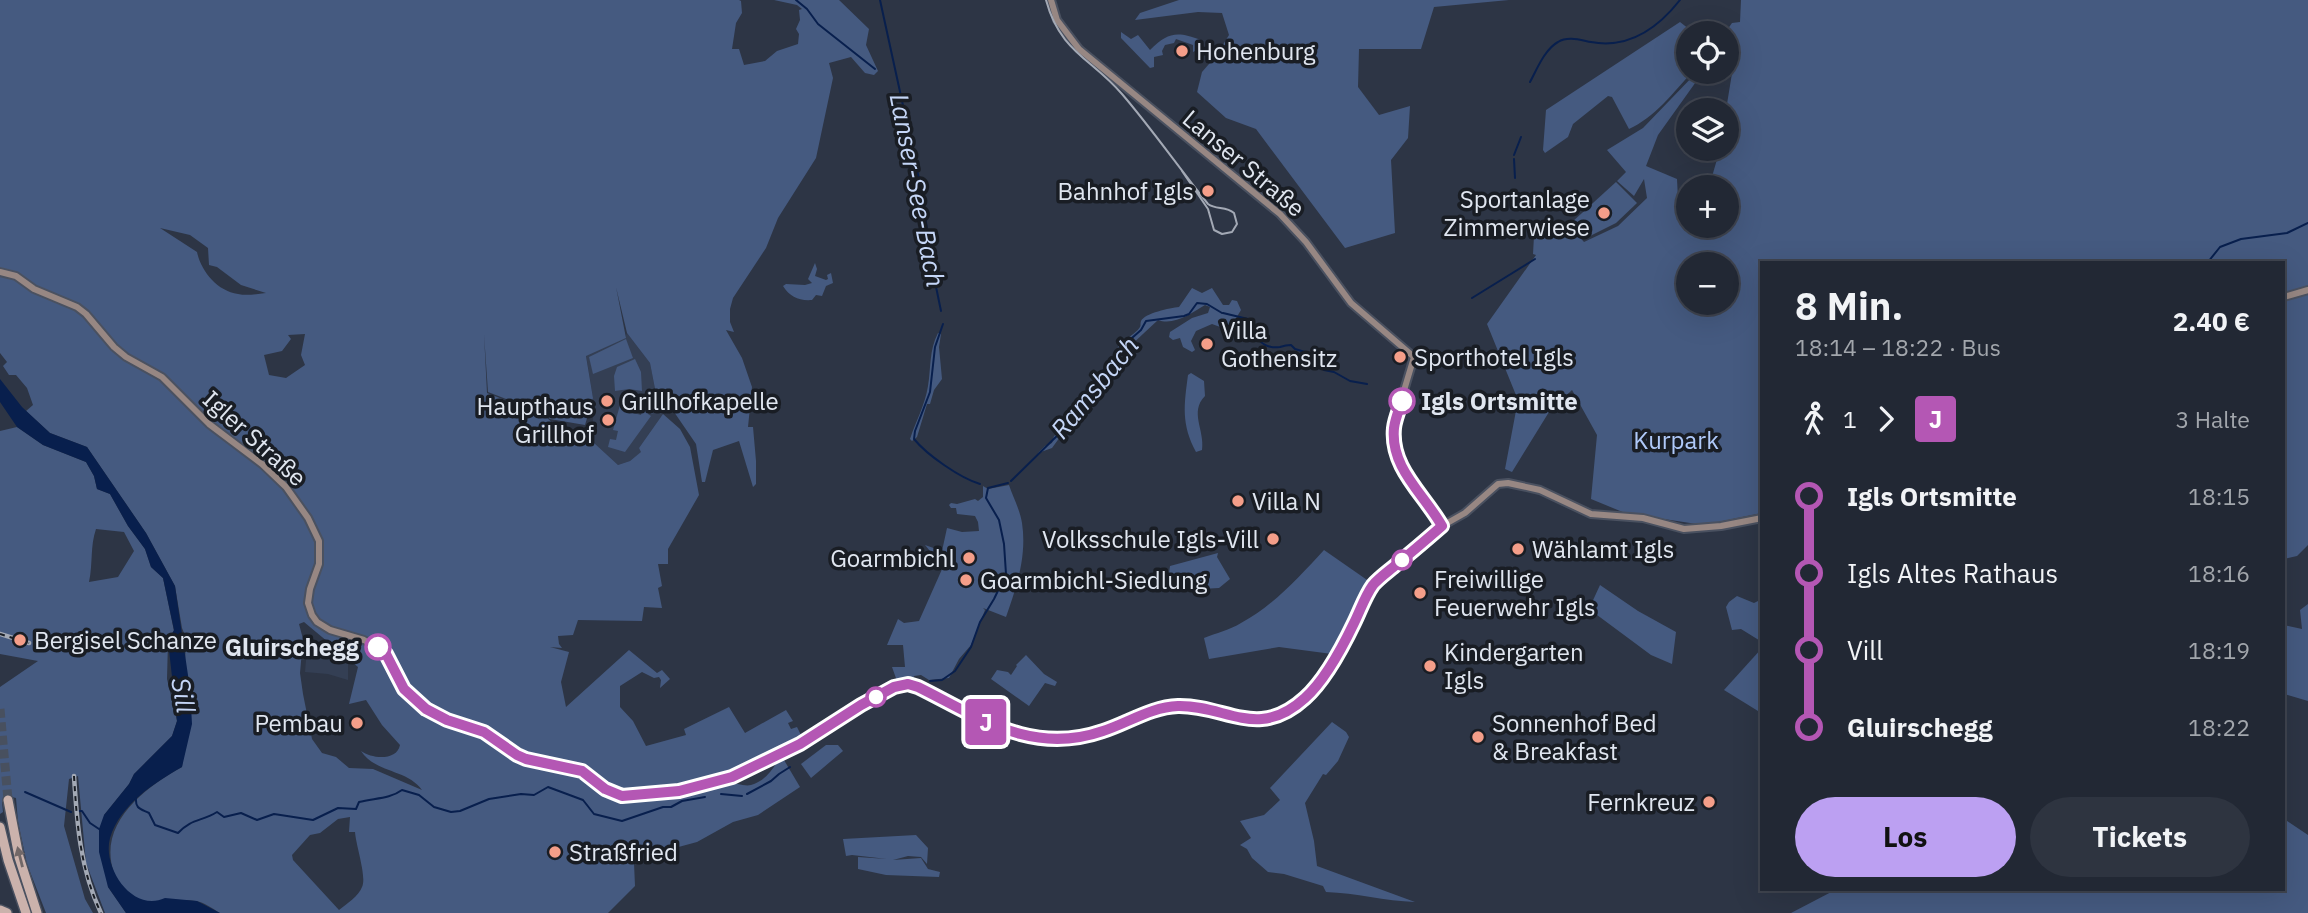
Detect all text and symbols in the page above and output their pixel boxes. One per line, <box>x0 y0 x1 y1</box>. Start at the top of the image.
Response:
map controls <box>1676 21 1739 315</box>
button: locate <box>1676 21 1739 84</box>
place label: Hohenburg <box>1196 35 1316 67</box>
marker: Hohenburg <box>1174 43 1190 59</box>
water label: Lanser-See-Bach <box>883 90 953 290</box>
button: layers <box>1676 98 1739 161</box>
street label: Lanser Straße <box>1176 102 1312 224</box>
place label: Bahnhof Igls <box>1057 175 1194 207</box>
button: + <box>1676 175 1739 238</box>
marker: Bahnhof Igls <box>1200 183 1216 199</box>
place label: Sportanlage Zimmerwiese <box>1444 183 1590 243</box>
marker: Sportanlage Zimmerwiese <box>1596 205 1612 221</box>
button: − <box>1676 252 1739 315</box>
text: 8 Min. <box>1795 281 1903 330</box>
text: 2.40 € <box>2173 304 2250 338</box>
place label: Villa Gothensitz <box>1221 314 1337 374</box>
water label: Ramsbach <box>1042 329 1146 445</box>
text: 18:14 – 18:22 · Bus <box>1795 332 2001 362</box>
marker: Villa Gothensitz <box>1199 336 1215 352</box>
place label: Sporthotel Igls <box>1414 341 1574 373</box>
marker: Sporthotel Igls <box>1392 349 1408 365</box>
street label: Igler Straße <box>196 383 314 493</box>
place label: Grillhofkapelle <box>621 385 779 417</box>
place label: Igls Ortsmitte <box>1421 385 1578 417</box>
marker: Igls Ortsmitte <box>1389 388 1415 414</box>
place label: Haupthaus Grillhof <box>477 390 594 450</box>
marker: Grillhofkapelle <box>599 393 615 409</box>
icon: walk <box>1795 400 1833 438</box>
icon: forward <box>1867 400 1905 438</box>
text: J <box>1929 403 1942 435</box>
text: 1 <box>1843 404 1857 434</box>
text: 3 Halte <box>2175 404 2250 434</box>
marker: Haupthaus Grillhof <box>600 412 616 428</box>
park label: Kurpark <box>1633 424 1719 456</box>
text: Igls Ortsmitte <box>1847 479 2017 513</box>
text: 18:15 <box>2188 481 2250 511</box>
place label: Villa N <box>1252 485 1321 517</box>
marker: Villa N <box>1230 493 1246 509</box>
place label: Volksschule Igls-Vill <box>1042 523 1259 555</box>
marker: Volksschule Igls-Vill <box>1265 531 1281 547</box>
place label: Wählamt Igls <box>1532 533 1674 565</box>
marker: Wählamt Igls <box>1510 541 1526 557</box>
place label: Goarmbichl <box>830 542 955 574</box>
marker: Goarmbichl <box>961 550 977 566</box>
unlabelled marker <box>1392 550 1412 570</box>
text: Igls Altes Rathaus <box>1847 556 2058 590</box>
text: 18:16 <box>2188 558 2250 588</box>
place label: Freiwillige Feuerwehr Igls <box>1434 563 1596 623</box>
place label: Goarmbichl-Siedlung <box>980 564 1208 596</box>
marker: Goarmbichl-Siedlung <box>958 572 974 588</box>
marker: Freiwillige Feuerwehr Igls <box>1412 585 1428 601</box>
place label: Bergisel Schanze <box>34 624 217 656</box>
place label: Gluirschegg <box>225 631 360 663</box>
marker: Bergisel Schanze <box>12 632 28 648</box>
text: Vill <box>1847 633 1883 667</box>
marker: Gluirschegg <box>365 634 391 660</box>
text: 18:19 <box>2188 635 2250 665</box>
place label: Kindergarten Igls <box>1444 636 1584 696</box>
marker: Kindergarten Igls <box>1422 658 1438 674</box>
water label: Sill <box>164 675 204 716</box>
unlabelled marker <box>866 687 886 707</box>
line badge: J <box>963 699 1009 745</box>
text: J <box>979 706 993 738</box>
place label: Pembau <box>254 707 343 739</box>
place label: Sonnenhof Bed & Breakfast <box>1492 707 1657 767</box>
text: Gluirschegg <box>1847 710 1993 744</box>
text: 18:22 <box>2188 712 2250 742</box>
marker: Pembau <box>349 715 365 731</box>
marker: Sonnenhof Bed & Breakfast <box>1470 729 1486 745</box>
place label: Fernkreuz <box>1587 786 1695 818</box>
marker: Fernkreuz <box>1701 794 1717 810</box>
button: Los <box>1795 797 2016 877</box>
button: Tickets <box>2030 797 2250 877</box>
place label: Straßfried <box>569 836 678 868</box>
marker: Straßfried <box>547 844 563 860</box>
one-way arrow <box>14 846 25 868</box>

